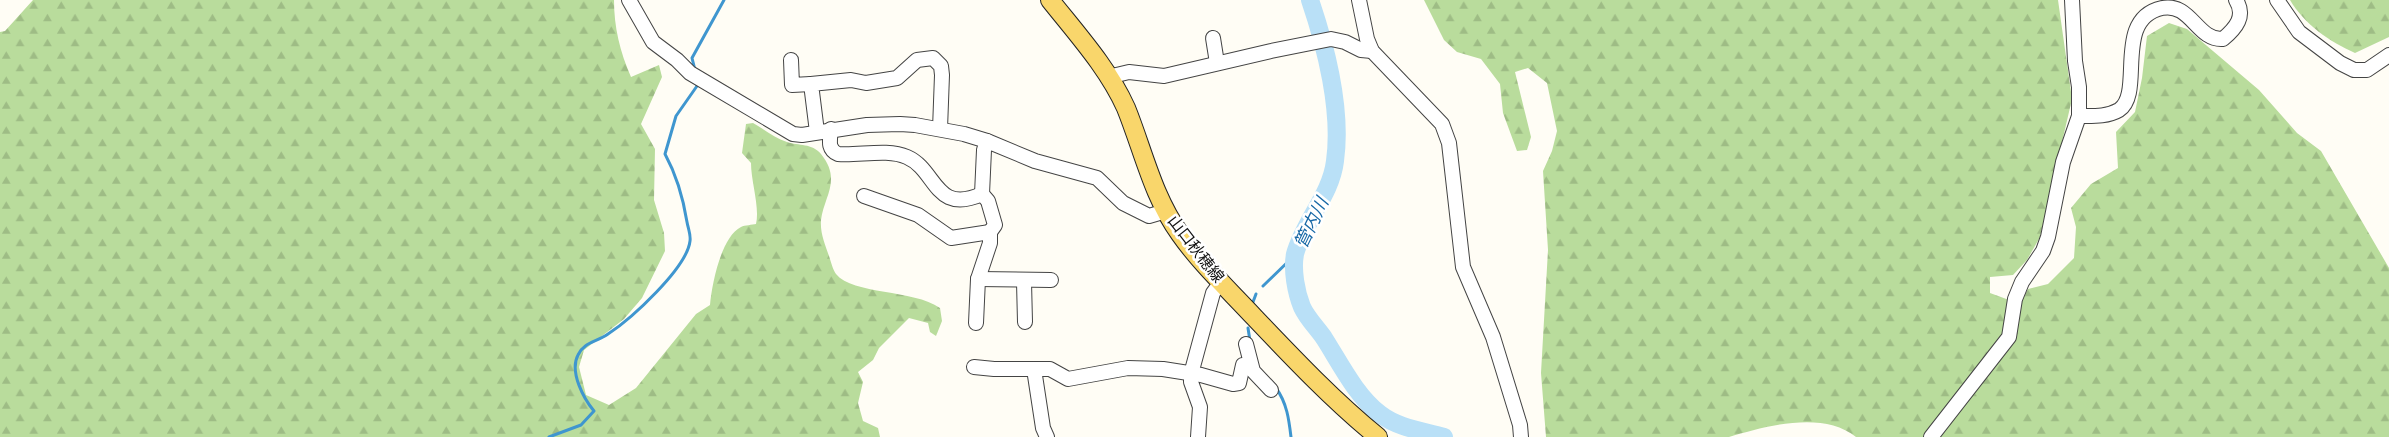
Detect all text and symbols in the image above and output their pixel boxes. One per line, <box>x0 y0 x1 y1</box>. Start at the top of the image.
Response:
water label: 管内川 <box>1290 192 1333 252</box>
street label: 山口秋穂線 <box>1164 212 1228 286</box>

